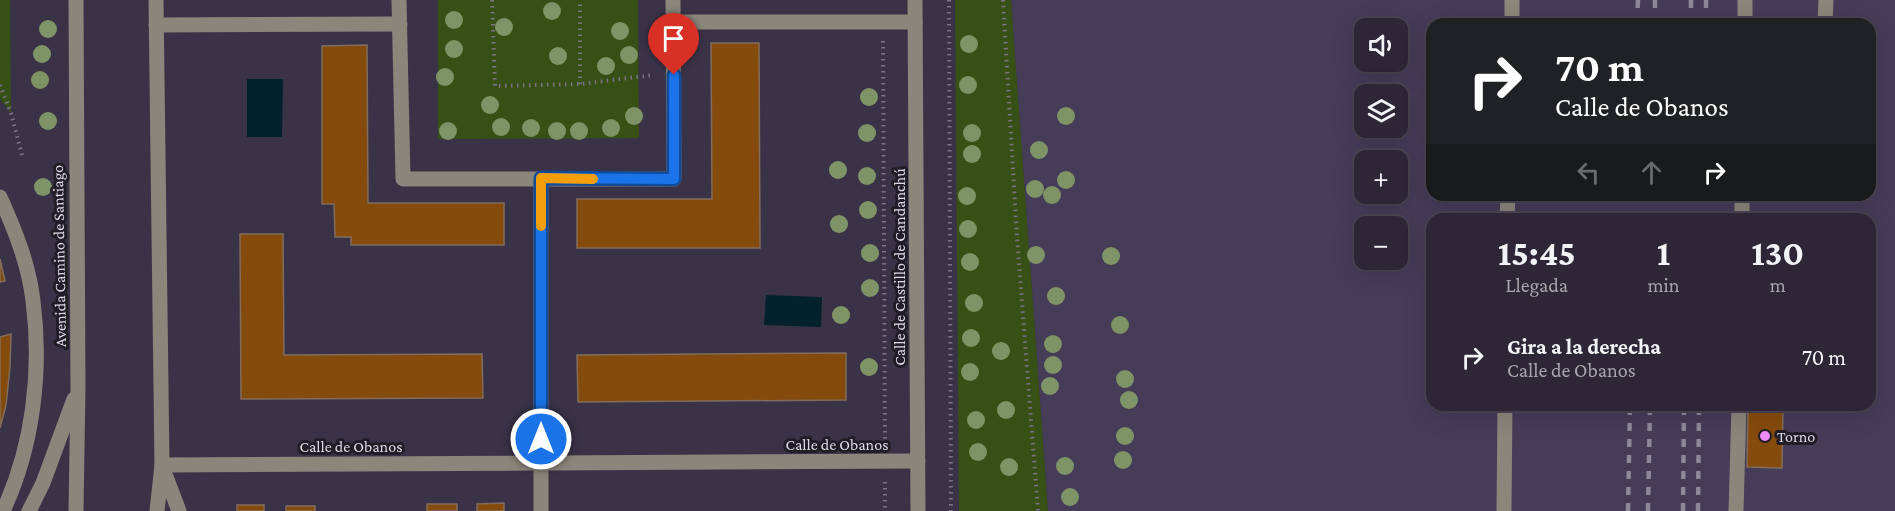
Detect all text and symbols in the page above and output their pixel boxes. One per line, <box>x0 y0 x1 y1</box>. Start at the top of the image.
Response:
pin <box>648 13 699 75</box>
map controls <box>1354 18 1408 270</box>
button: sound <box>1354 18 1408 72</box>
icon: arrive <box>657 22 690 55</box>
icon: right <box>1456 42 1534 120</box>
text: 70 m <box>1555 43 1644 90</box>
button: layers <box>1354 84 1408 138</box>
text: Calle de Obanos <box>1555 92 1729 122</box>
button: + <box>1354 150 1408 204</box>
icon: left <box>1572 156 1605 189</box>
icon: ahead <box>1635 156 1668 189</box>
icon: right <box>1698 156 1731 189</box>
street label: Avenida Camino de Santiago <box>49 165 70 347</box>
street label: Calle de Castillo de Candanchú <box>891 168 908 366</box>
button: − <box>1354 216 1408 270</box>
text: 15:45 <box>1498 233 1576 273</box>
text: 1 <box>1657 233 1670 273</box>
text: 130 <box>1751 233 1804 273</box>
text: Llegada <box>1505 274 1568 296</box>
text: min <box>1648 274 1680 296</box>
text: m <box>1770 274 1786 296</box>
text: Gira a la derecha <box>1507 334 1661 359</box>
icon: right <box>1456 341 1489 374</box>
text: 70 m <box>1802 345 1846 370</box>
text: Calle de Obanos <box>1507 359 1636 381</box>
position arrow <box>509 407 573 471</box>
place label: Torno <box>1777 428 1815 445</box>
marker: Torno <box>1758 429 1772 443</box>
street label: Calle de Obanos <box>786 436 888 453</box>
street label: Calle de Obanos <box>300 438 402 455</box>

